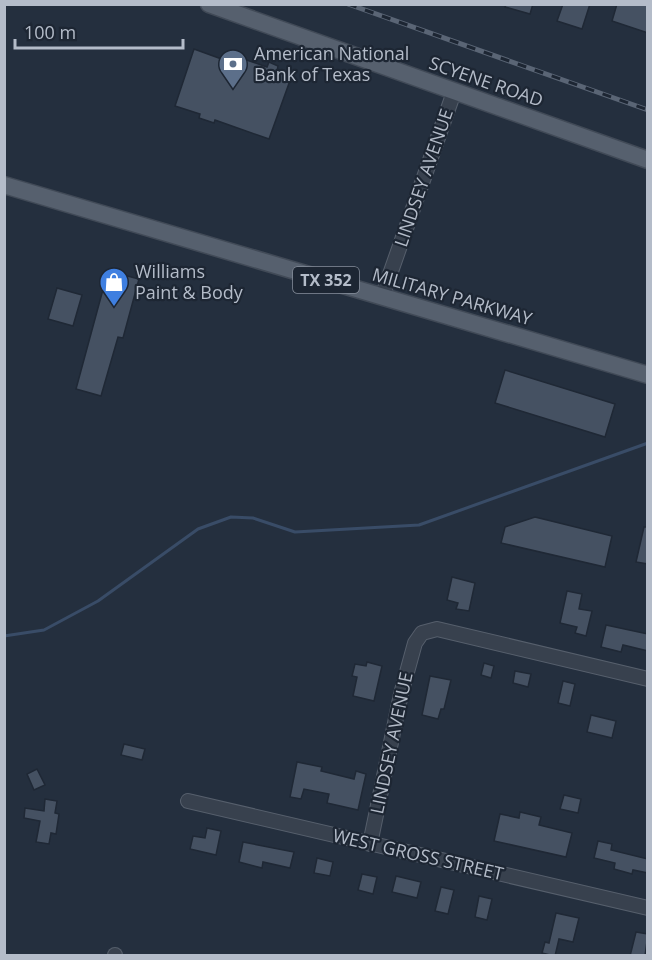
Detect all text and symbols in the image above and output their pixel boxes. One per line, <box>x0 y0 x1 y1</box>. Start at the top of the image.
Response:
scale bar <box>15 12 183 50</box>
text: 100 m <box>24 20 76 44</box>
place label: American National Bank of Texas <box>254 41 409 86</box>
bank icon: American National Bank of Texas <box>217 48 249 90</box>
street label: SCYENE ROAD <box>426 50 547 112</box>
street label: LINDSEY AVENUE <box>388 105 458 250</box>
place label: Williams Paint & Body <box>135 259 244 304</box>
street label: MILITARY PARKWAY <box>370 262 536 331</box>
shop icon: Williams Paint & Body <box>98 266 130 308</box>
road number: TX 352 <box>293 267 359 293</box>
street label: LINDSEY AVENUE <box>364 670 418 816</box>
street label: WEST GROSS STREET <box>331 823 506 885</box>

